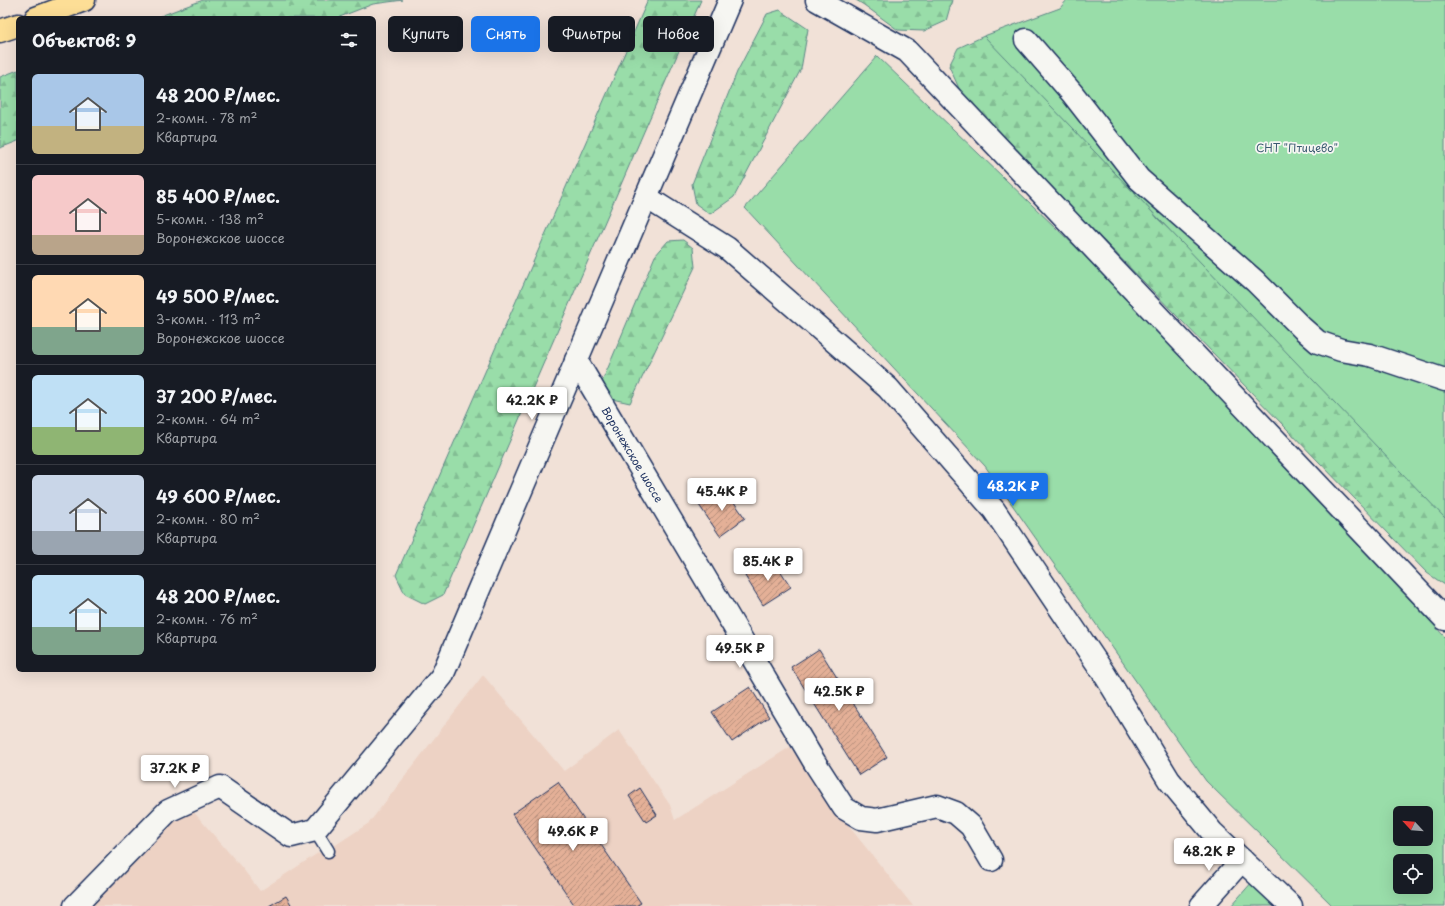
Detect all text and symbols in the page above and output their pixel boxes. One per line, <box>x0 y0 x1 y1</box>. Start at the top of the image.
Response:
chip: Купить <box>388 16 463 52</box>
chip: Снять <box>471 16 540 52</box>
chip: Фильтры <box>548 16 635 52</box>
chip: Новое <box>643 16 714 52</box>
text: Объектов: 9 <box>32 27 136 53</box>
icon: filters <box>338 29 360 51</box>
text: 48 200 ₽/мес. <box>156 82 280 108</box>
icon: home <box>64 90 112 138</box>
text: 2-комн. · 78 m² <box>156 108 258 127</box>
text: Квартира <box>156 127 217 146</box>
park label: СНТ "Птицево" <box>1256 139 1338 156</box>
text: 85 400 ₽/мес. <box>156 183 280 209</box>
icon: home <box>64 191 112 239</box>
text: 5-комн. · 138 m² <box>156 209 264 228</box>
text: Воронежское шоссе <box>156 228 285 247</box>
text: 49 500 ₽/мес. <box>156 283 279 309</box>
icon: home <box>64 291 112 339</box>
text: 3-комн. · 113 m² <box>156 309 261 328</box>
text: Воронежское шоссе <box>156 328 285 347</box>
text: 37 200 ₽/мес. <box>156 383 277 409</box>
pin: 42.2K ₽ <box>495 387 569 421</box>
text: 42.2K ₽ <box>506 390 558 409</box>
icon: home <box>64 391 112 439</box>
street label: Воронежское шоссе <box>597 403 668 506</box>
text: 2-комн. · 64 m² <box>156 409 260 428</box>
text: Квартира <box>156 428 217 447</box>
pin: 48.2K ₽ <box>976 473 1050 507</box>
text: 48.2K ₽ <box>987 476 1039 495</box>
pin: 45.4K ₽ <box>685 478 759 512</box>
text: 45.4K ₽ <box>696 481 748 500</box>
text: 49 600 ₽/мес. <box>156 483 281 509</box>
icon: home <box>64 491 112 539</box>
text: 2-комн. · 80 m² <box>156 509 260 528</box>
text: Квартира <box>156 528 217 547</box>
pin: 85.4K ₽ <box>731 548 805 582</box>
text: 85.4K ₽ <box>743 551 793 570</box>
text: 48 200 ₽/мес. <box>156 583 280 609</box>
icon: home <box>64 591 112 639</box>
text: 2-комн. · 76 m² <box>156 609 258 628</box>
text: Квартира <box>156 628 217 647</box>
pin: 49.5K ₽ <box>703 635 777 669</box>
text: 49.5K ₽ <box>715 638 765 657</box>
pin: 42.5K ₽ <box>802 678 876 712</box>
text: 42.5K ₽ <box>814 681 864 700</box>
pin: 37.2K ₽ <box>138 755 212 789</box>
text: 37.2K ₽ <box>150 758 200 777</box>
north arrow <box>1393 806 1433 846</box>
map controls <box>1393 806 1433 894</box>
pin: 49.6K ₽ <box>536 818 610 852</box>
text: 49.6K ₽ <box>548 821 598 840</box>
pin: 48.2K ₽ <box>1172 838 1246 872</box>
text: 48.2K ₽ <box>1183 841 1235 860</box>
button: locate <box>1393 854 1433 894</box>

